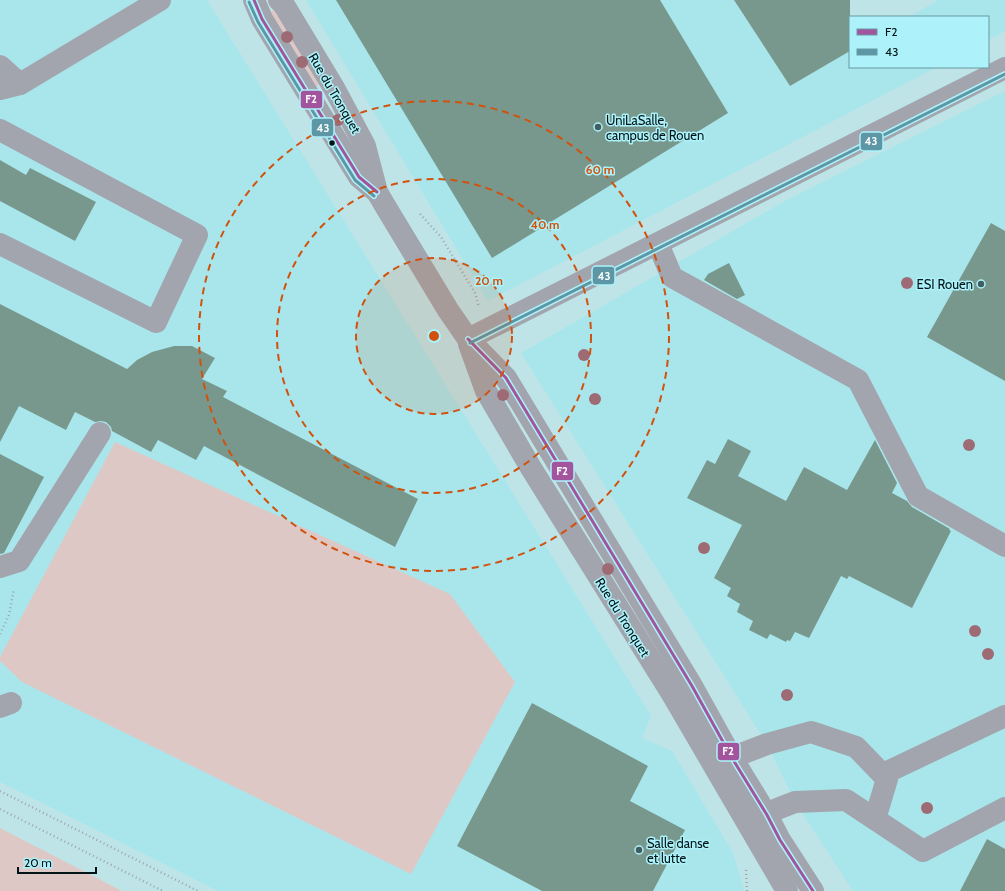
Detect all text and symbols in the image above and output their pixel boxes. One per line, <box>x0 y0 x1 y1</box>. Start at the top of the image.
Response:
legend <box>849 16 989 68</box>
text: F2 <box>885 24 898 39</box>
text: 43 <box>885 44 898 59</box>
street label: Rue du Tronquet <box>306 50 365 137</box>
line badge: F2 <box>300 90 323 109</box>
text: F2 <box>305 92 317 106</box>
place label: UniLaSalle, campus de Rouen <box>606 112 704 143</box>
line badge: 43 <box>311 118 334 137</box>
text: 43 <box>317 121 329 135</box>
marker: UniLaSalle, campus de Rouen <box>593 122 603 132</box>
line badge: 43 <box>860 132 883 151</box>
text: 43 <box>865 134 877 148</box>
unlabelled marker <box>327 138 337 148</box>
text: 60 m <box>586 162 614 177</box>
text: 40 m <box>530 217 560 232</box>
line badge: 43 <box>592 266 615 285</box>
text: 43 <box>598 269 610 283</box>
text: 20 m <box>475 273 503 288</box>
place label: ESI Rouen <box>916 276 973 292</box>
marker: ESI Rouen <box>976 279 986 289</box>
centre of rings <box>427 329 441 343</box>
line badge: F2 <box>551 461 574 481</box>
text: F2 <box>556 464 568 478</box>
street label: Rue du Tronquet <box>592 574 654 660</box>
line badge: F2 <box>717 742 740 761</box>
text: F2 <box>722 744 734 758</box>
place label: Salle danse et lutte <box>647 835 710 866</box>
marker: Salle danse et lutte <box>634 845 644 855</box>
scale bar <box>18 849 96 875</box>
text: 20 m <box>24 855 52 870</box>

